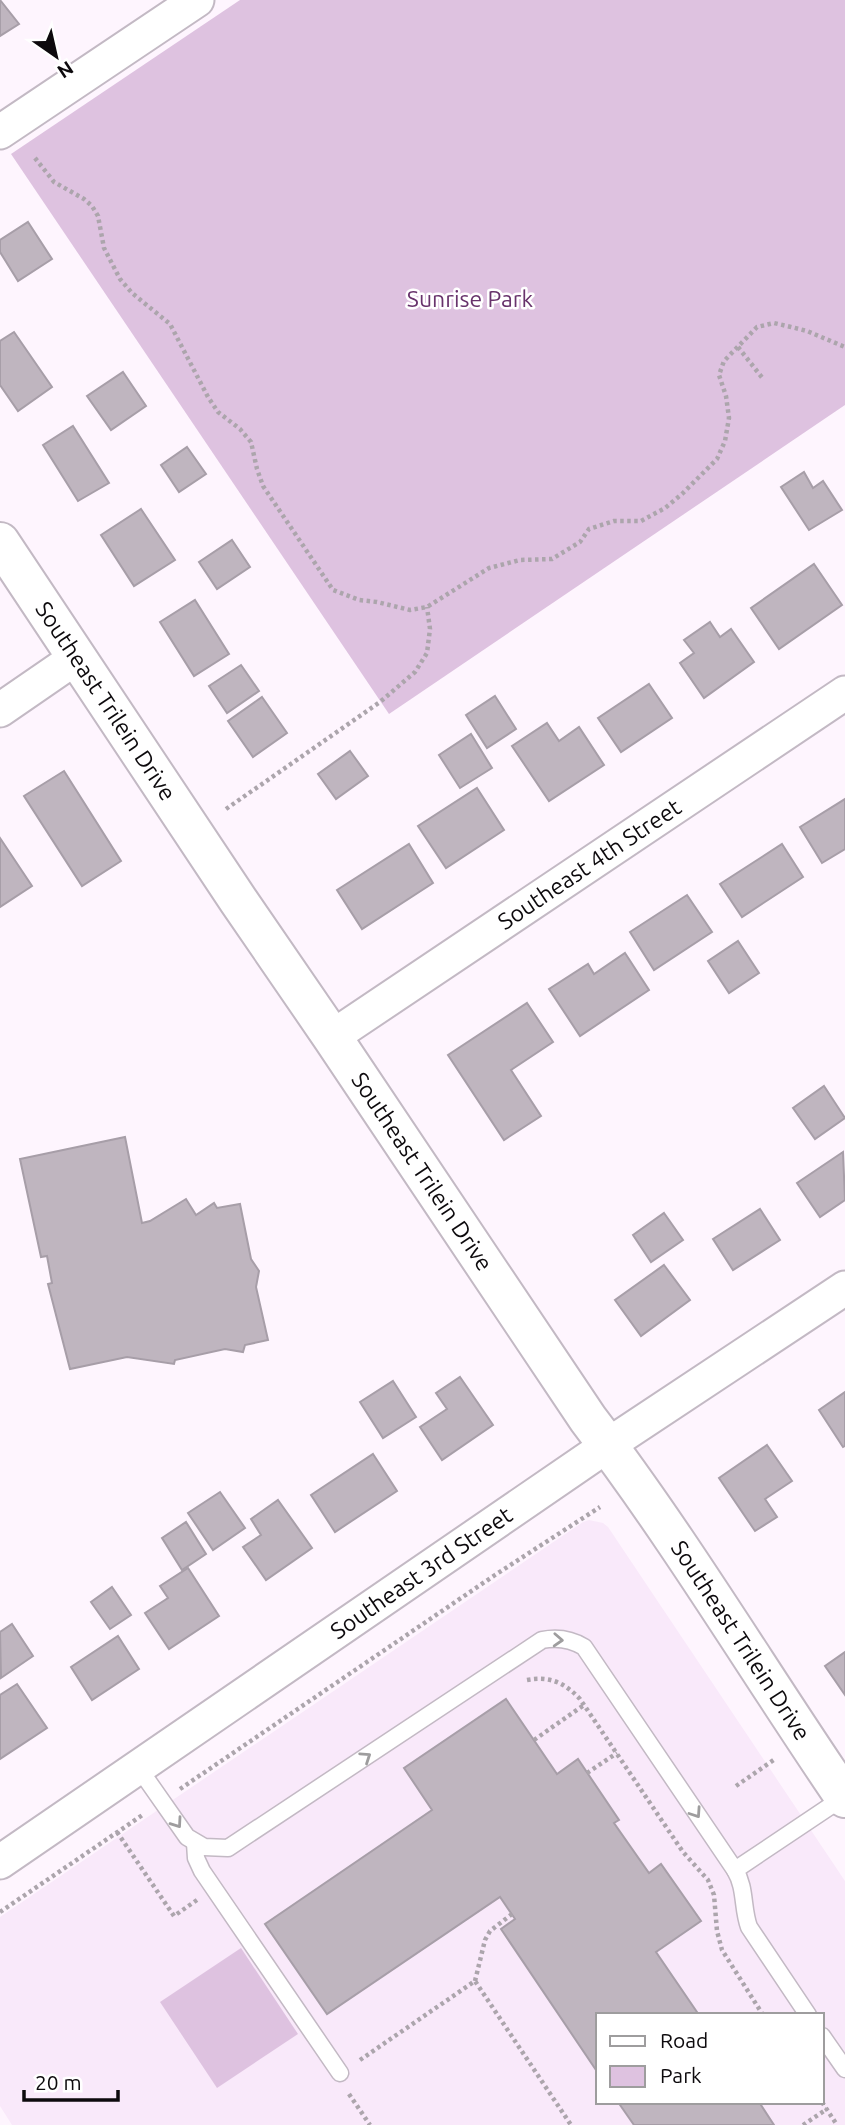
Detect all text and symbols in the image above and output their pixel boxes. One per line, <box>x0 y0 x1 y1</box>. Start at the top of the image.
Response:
north arrow <box>21 21 91 91</box>
text: N <box>53 57 78 83</box>
park label: Sunrise Park <box>407 286 534 311</box>
street label: Southeast Trilein Drive <box>31 597 181 805</box>
street label: Southeast 4th Street <box>493 794 685 934</box>
street label: Southeast Trilein Drive <box>347 1067 498 1275</box>
street label: Southeast 3rd Street <box>326 1502 517 1644</box>
street label: Southeast Trilein Drive <box>667 1536 816 1745</box>
one-way arrow <box>553 1632 564 1647</box>
one-way arrow <box>359 1752 372 1765</box>
one-way arrow <box>688 1805 701 1818</box>
one-way arrow <box>169 1815 181 1828</box>
legend <box>596 2013 824 2104</box>
text: Road <box>660 2028 708 2052</box>
scale bar <box>24 2058 119 2102</box>
text: Park <box>660 2063 702 2087</box>
text: 20 m <box>35 2070 82 2094</box>

